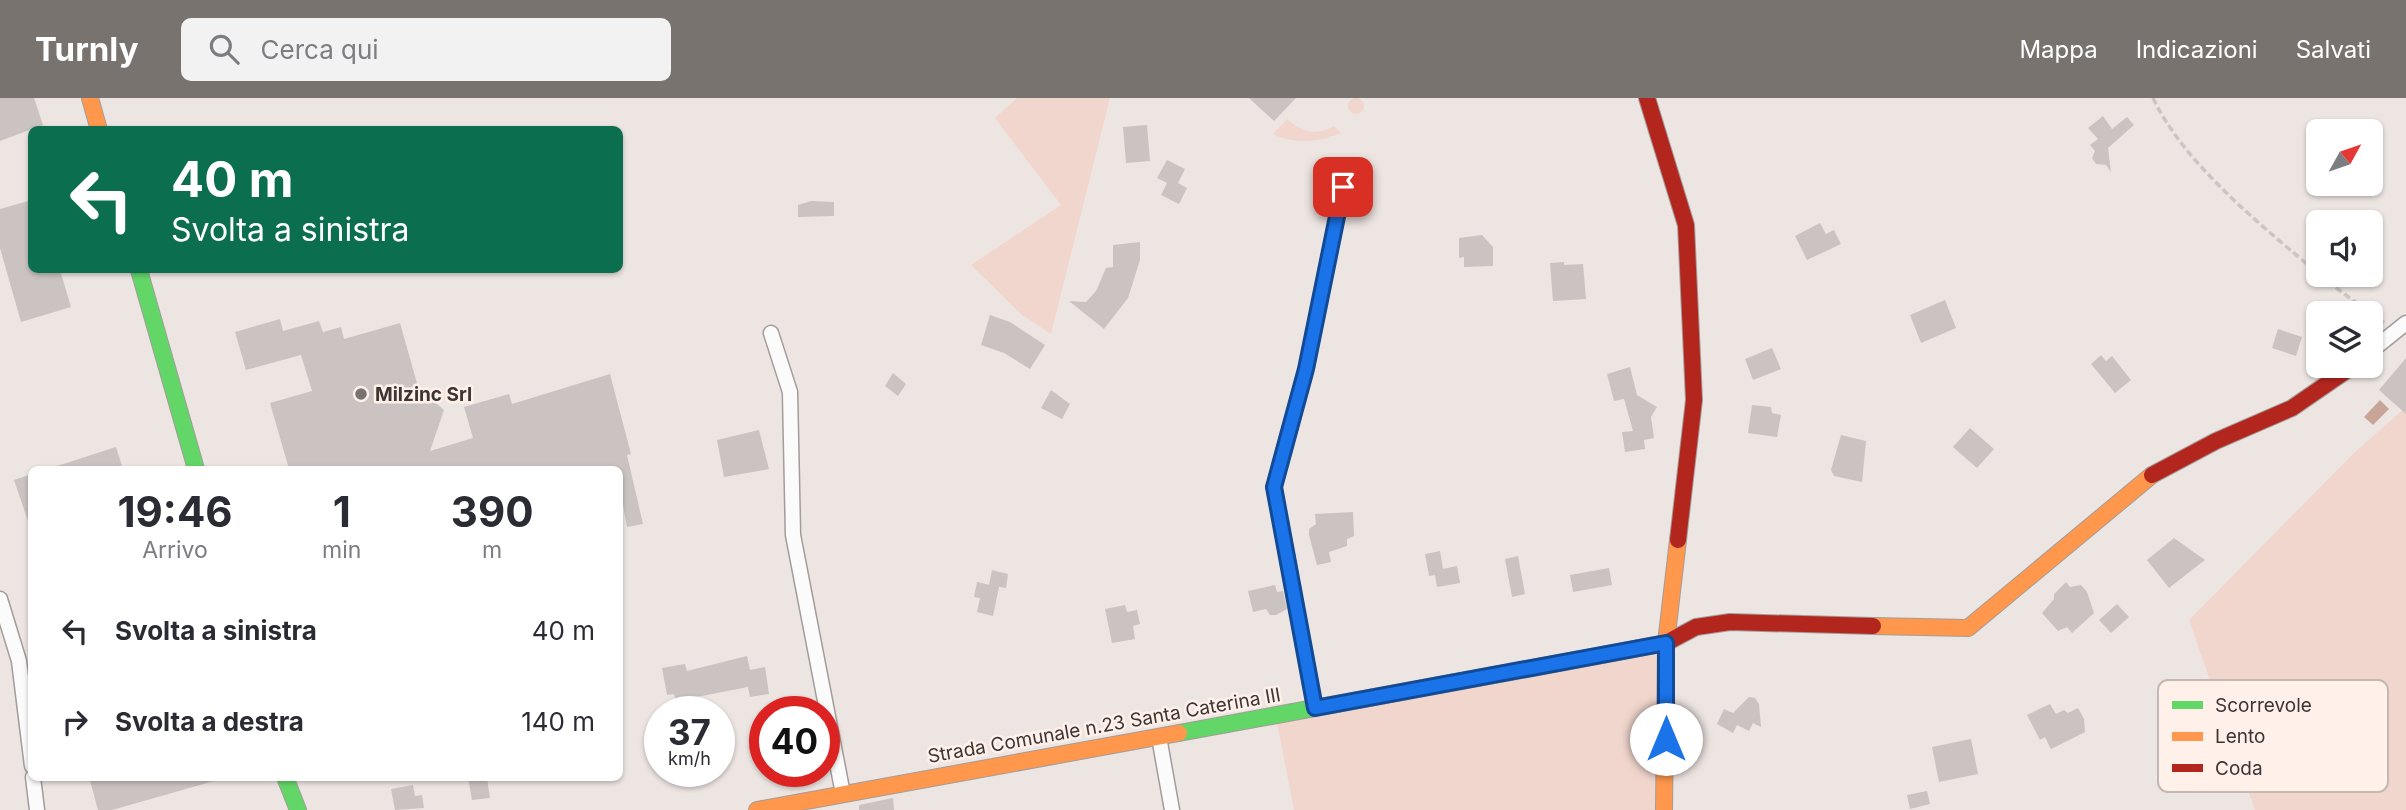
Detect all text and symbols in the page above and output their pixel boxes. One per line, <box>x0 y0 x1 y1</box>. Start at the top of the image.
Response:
search box <box>181 18 671 81</box>
text: Turnly <box>35 29 139 69</box>
icon: search <box>205 30 243 68</box>
text: Cerca qui <box>261 34 379 65</box>
text: Mappa <box>2019 35 2098 64</box>
text: Indicazioni <box>2136 35 2258 64</box>
text: Salvati <box>2296 35 2371 64</box>
north arrow <box>2306 119 2384 196</box>
map controls <box>2306 119 2383 378</box>
text: 40 m <box>171 150 294 209</box>
icon: left <box>56 154 147 245</box>
pin <box>1313 157 1373 217</box>
icon: arrive <box>1324 168 1362 206</box>
text: Svolta a sinistra <box>171 210 410 249</box>
button: sound <box>2306 210 2383 287</box>
button: layers <box>2306 301 2383 378</box>
place label: Milzinc Srl <box>375 383 472 406</box>
marker: Milzinc Srl <box>353 386 369 402</box>
text: 19:46 <box>117 486 233 537</box>
text: 1 <box>333 486 351 537</box>
text: 390 <box>451 486 534 537</box>
text: Arrivo <box>142 536 208 564</box>
text: min <box>322 536 361 564</box>
text: m <box>482 536 502 564</box>
icon: left <box>56 612 94 650</box>
text: Svolta a sinistra <box>115 615 317 646</box>
text: 40 m <box>532 615 595 646</box>
legend <box>2158 680 2388 792</box>
street label: Strada Comunale n.23 Santa Caterina III <box>926 683 1282 768</box>
text: Scorrevole <box>2215 694 2312 717</box>
speed limit sign: 40 <box>749 696 840 787</box>
position arrow <box>1629 702 1703 776</box>
icon: right <box>56 703 94 741</box>
text: Svolta a destra <box>115 706 304 737</box>
text: 140 m <box>521 706 595 737</box>
text: 37 <box>668 711 711 753</box>
text: Lento <box>2215 725 2265 748</box>
text: km/h <box>668 748 711 769</box>
text: Coda <box>2215 757 2263 780</box>

